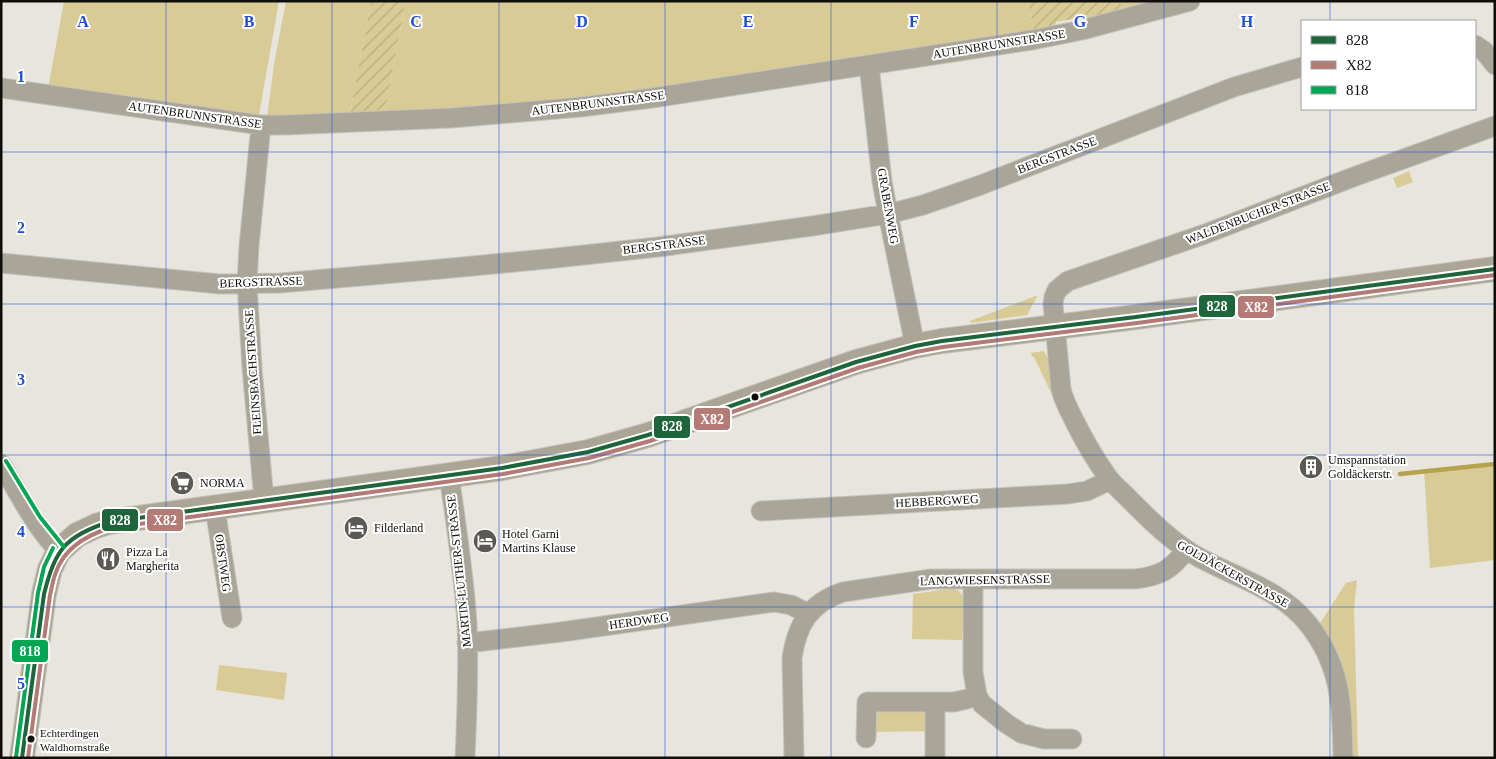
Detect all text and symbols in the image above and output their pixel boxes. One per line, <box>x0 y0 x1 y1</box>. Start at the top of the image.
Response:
text: A <box>77 13 89 30</box>
text: B <box>244 13 255 30</box>
text: C <box>410 13 422 30</box>
text: D <box>576 13 588 30</box>
text: E <box>743 13 753 30</box>
text: F <box>909 13 919 30</box>
text: G <box>1074 13 1087 30</box>
text: H <box>1241 13 1254 30</box>
legend <box>1301 20 1476 110</box>
street label: AUTENBRUNNSTRASSE <box>932 27 1066 61</box>
text: 828 <box>1346 32 1369 48</box>
text: X82 <box>1346 57 1372 73</box>
text: 1 <box>17 68 25 85</box>
text: 818 <box>1346 82 1369 98</box>
street label: AUTENBRUNNSTRASSE <box>531 88 665 118</box>
street label: AUTENBRUNNSTRASSE <box>128 99 262 131</box>
street label: BERGSTRASSE <box>1016 134 1098 176</box>
street label: GRABENWEG <box>874 167 902 245</box>
street label: WALDENBUCHER STRASSE <box>1184 179 1332 247</box>
text: 2 <box>17 219 25 236</box>
street label: BERGSTRASSE <box>622 233 706 257</box>
street label: BERGSTRASSE <box>219 274 303 290</box>
line badge: 828 <box>1198 294 1236 318</box>
line badge: X82 <box>1237 295 1275 319</box>
text: 828 <box>1207 299 1228 314</box>
text: X82 <box>1244 300 1268 315</box>
street label: FLEINSBACHSTRASSE <box>242 309 264 435</box>
text: 3 <box>17 371 25 388</box>
unlabelled marker <box>750 392 760 402</box>
line badge: X82 <box>693 407 731 431</box>
text: X82 <box>700 412 724 427</box>
line badge: 828 <box>653 415 691 439</box>
text: 828 <box>662 419 683 434</box>
place label: Umspannstation Goldäckerstr. <box>1328 453 1406 481</box>
building icon: Umspannstation Goldäckerstr. <box>1298 454 1324 480</box>
supermarket icon: NORMA <box>169 470 195 496</box>
place label: NORMA <box>200 476 245 490</box>
street label: HEBBERGWEG <box>895 492 979 510</box>
street label: MARTIN-LUTHER-STRASSE <box>444 494 474 648</box>
line badge: 828 <box>101 508 139 532</box>
line badge: X82 <box>146 508 184 532</box>
text: 828 <box>110 513 131 528</box>
text: X82 <box>153 513 177 528</box>
hotel icon: Filderland <box>343 515 369 541</box>
place label: Filderland <box>374 521 423 535</box>
text: 4 <box>17 523 25 540</box>
place label: Hotel Garni Martins Klause <box>502 527 576 555</box>
hotel icon: Hotel Garni Martins Klause <box>472 528 498 554</box>
street label: OBSTWEG <box>212 533 234 593</box>
street label: GOLDÄCKERSTRASSE <box>1175 537 1291 611</box>
place label: Pizza La Margherita <box>126 545 180 573</box>
restaurant icon: Pizza La Margherita <box>95 546 121 572</box>
street label: LANGWIESENSTRASSE <box>920 572 1050 588</box>
street label: HERDWEG <box>608 610 670 632</box>
line badge: 818 <box>11 639 49 663</box>
text: 818 <box>20 644 41 659</box>
text: 5 <box>17 675 25 692</box>
place label: Echterdingen Waldhornstraße <box>40 727 109 753</box>
marker: Echterdingen Waldhornstraße <box>26 734 36 744</box>

